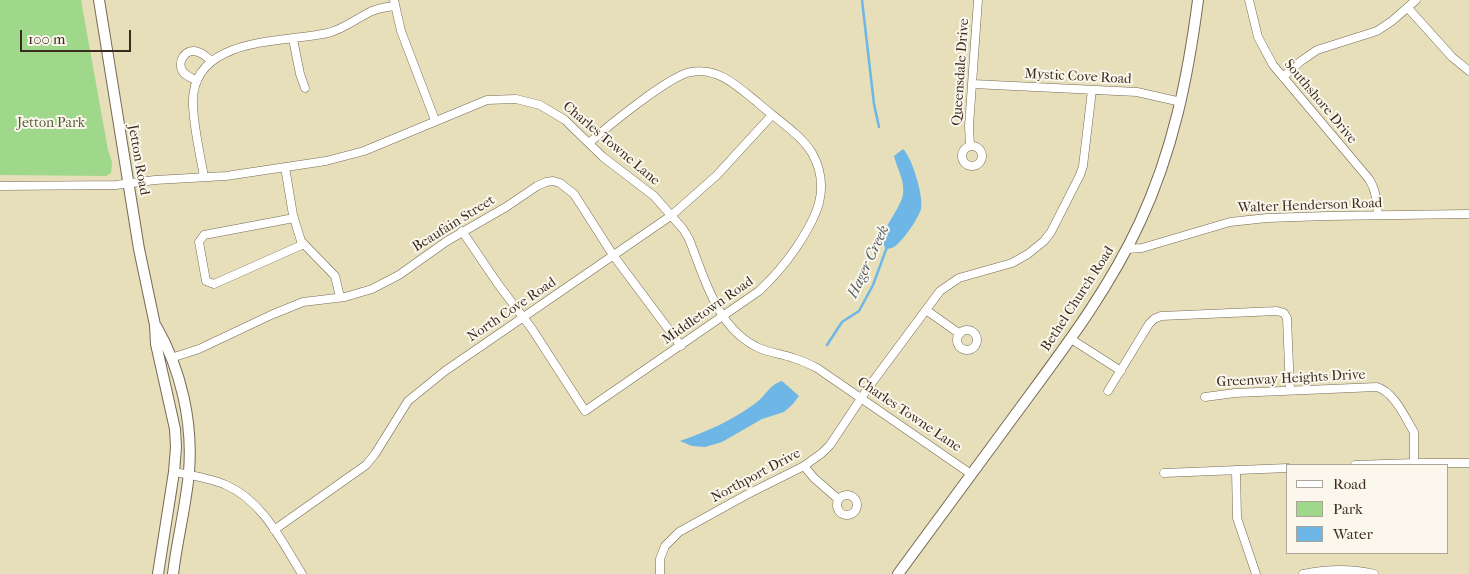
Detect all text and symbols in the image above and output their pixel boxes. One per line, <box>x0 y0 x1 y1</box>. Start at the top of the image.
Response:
street label: Queensdale Drive <box>949 18 973 126</box>
scale bar <box>22 20 134 52</box>
text: 100 m <box>28 30 66 48</box>
street label: Southshore Drive <box>1280 56 1360 148</box>
street label: Mystic Cove Road <box>1024 66 1132 88</box>
street label: Charles Towne Lane <box>559 98 663 190</box>
park label: Jetton Park <box>17 116 85 132</box>
street label: Jetton Road <box>124 123 152 197</box>
street label: Beaufain Street <box>410 192 498 256</box>
street label: Walter Henderson Road <box>1237 195 1383 217</box>
water label: Hager Creek <box>844 223 894 301</box>
street label: Bethel Church Road <box>1038 243 1118 355</box>
street label: Middletown Road <box>659 273 757 349</box>
street label: North Cove Road <box>464 274 560 346</box>
street label: Greenway Heights Drive <box>1216 367 1366 391</box>
street label: Charles Towne Lane <box>854 374 964 456</box>
street label: Northport Drive <box>708 445 804 507</box>
legend <box>1286 464 1449 554</box>
text: Road <box>1333 475 1366 493</box>
text: Park <box>1333 500 1363 518</box>
text: Water <box>1333 525 1373 543</box>

